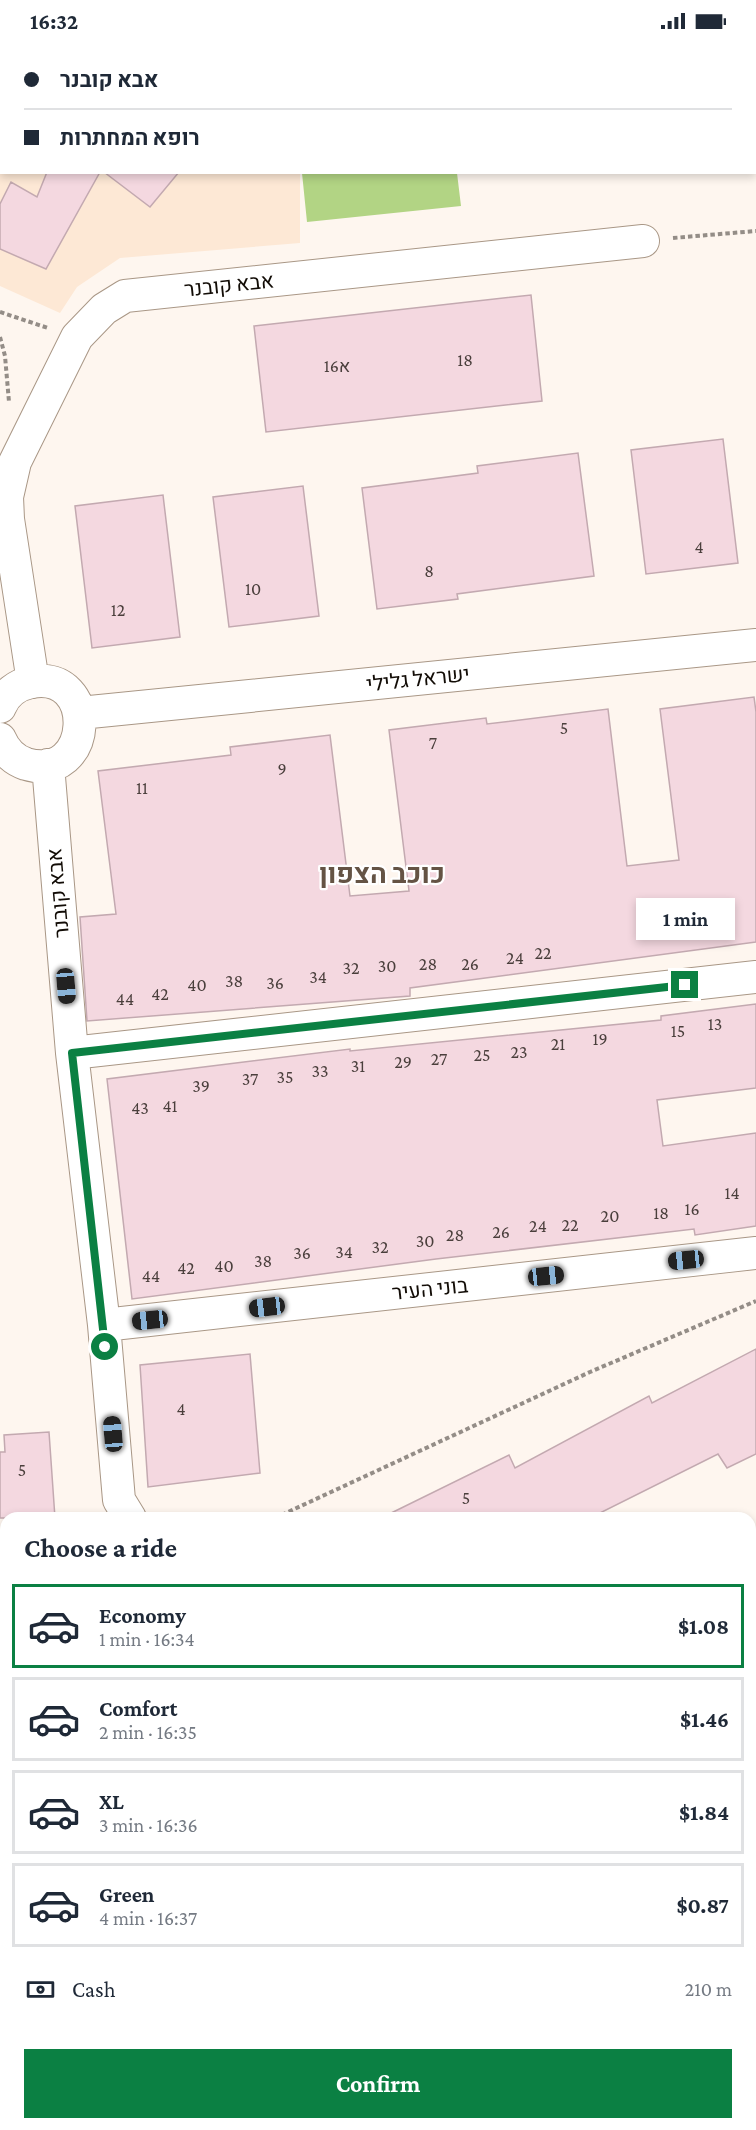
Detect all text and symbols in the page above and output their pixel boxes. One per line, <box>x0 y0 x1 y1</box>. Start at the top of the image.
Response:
text: 16:32 <box>30 9 78 34</box>
text: אבא קובנר <box>60 67 159 92</box>
text: רופא המחתרות <box>60 125 200 150</box>
street label: אבא קובנר <box>183 268 275 302</box>
house number: 18 <box>457 350 473 370</box>
house number: 16א <box>324 356 350 376</box>
house number: 4 <box>694 537 704 557</box>
house number: 8 <box>424 561 434 581</box>
house number: 10 <box>245 579 261 599</box>
house number: 12 <box>111 600 125 620</box>
street label: ישראל גלילי <box>365 662 471 696</box>
house number: 5 <box>560 718 568 738</box>
house number: 7 <box>429 733 437 753</box>
house number: 9 <box>277 759 287 779</box>
house number: 11 <box>136 778 148 798</box>
street label: אבא קובנר <box>42 847 74 939</box>
district label: כוכב הצפון <box>319 859 445 889</box>
callout: 1 min <box>636 898 734 940</box>
text: 1 min <box>663 908 708 930</box>
house number: 22 <box>534 943 552 963</box>
house number: 24 <box>506 948 524 968</box>
house number: 28 <box>419 954 437 974</box>
house number: 26 <box>461 954 479 974</box>
house number: 30 <box>378 956 396 976</box>
house number: 32 <box>342 958 360 978</box>
car <box>55 967 77 1005</box>
house number: 34 <box>309 967 327 987</box>
house number: 38 <box>225 971 243 991</box>
route end <box>671 971 698 998</box>
house number: 36 <box>266 973 284 993</box>
house number: 40 <box>187 975 207 995</box>
house number: 42 <box>151 984 169 1004</box>
house number: 44 <box>116 989 134 1009</box>
house number: 13 <box>708 1014 722 1034</box>
house number: 15 <box>671 1021 685 1041</box>
house number: 19 <box>592 1029 608 1049</box>
house number: 21 <box>551 1034 565 1054</box>
house number: 23 <box>510 1042 528 1062</box>
house number: 25 <box>473 1045 491 1065</box>
house number: 27 <box>431 1049 447 1069</box>
house number: 29 <box>394 1052 412 1072</box>
house number: 31 <box>351 1056 365 1076</box>
house number: 33 <box>312 1061 329 1081</box>
house number: 35 <box>276 1067 294 1087</box>
house number: 37 <box>242 1069 258 1089</box>
house number: 39 <box>192 1076 210 1096</box>
house number: 41 <box>162 1096 178 1116</box>
house number: 43 <box>131 1098 149 1118</box>
house number: 14 <box>724 1183 740 1203</box>
house number: 16 <box>684 1199 700 1219</box>
house number: 18 <box>653 1203 669 1223</box>
house number: 20 <box>601 1206 619 1226</box>
house number: 22 <box>561 1215 579 1235</box>
house number: 24 <box>529 1216 547 1236</box>
house number: 26 <box>492 1222 510 1242</box>
house number: 28 <box>446 1225 464 1245</box>
house number: 30 <box>416 1231 434 1251</box>
house number: 32 <box>371 1237 389 1257</box>
house number: 34 <box>335 1242 353 1262</box>
house number: 36 <box>293 1243 311 1263</box>
car <box>667 1249 705 1271</box>
house number: 38 <box>254 1251 272 1271</box>
house number: 40 <box>214 1256 234 1276</box>
house number: 42 <box>177 1258 195 1278</box>
car <box>527 1265 565 1287</box>
house number: 44 <box>142 1266 160 1286</box>
street label: בוני העיר <box>391 1273 469 1305</box>
car <box>248 1296 286 1318</box>
car <box>131 1309 169 1331</box>
route start <box>91 1333 118 1360</box>
house number: 4 <box>176 1399 186 1419</box>
car <box>102 1415 124 1453</box>
house number: 5 <box>18 1460 26 1480</box>
house number: 5 <box>462 1488 470 1508</box>
text: Choose a ride <box>24 1533 177 1563</box>
icon: car <box>27 1599 81 1653</box>
text: Economy <box>99 1603 186 1628</box>
text: $1.08 <box>678 1614 729 1639</box>
text: 1 min · 16:34 <box>99 1628 195 1650</box>
icon: car <box>27 1692 81 1746</box>
text: Comfort <box>99 1696 177 1721</box>
text: $1.46 <box>680 1707 729 1732</box>
text: 2 min · 16:35 <box>99 1721 197 1743</box>
icon: car <box>27 1785 81 1839</box>
text: XL <box>99 1789 124 1814</box>
text: $1.84 <box>679 1800 729 1825</box>
text: 3 min · 16:36 <box>99 1814 198 1836</box>
icon: car <box>27 1878 81 1932</box>
text: Green <box>99 1882 155 1907</box>
text: $0.87 <box>676 1893 729 1918</box>
text: 4 min · 16:37 <box>99 1907 197 1929</box>
icon: cash <box>24 1973 57 2006</box>
text: Cash <box>72 1977 116 2002</box>
text: 210 m <box>685 1978 732 2000</box>
button: Confirm <box>24 2049 732 2118</box>

